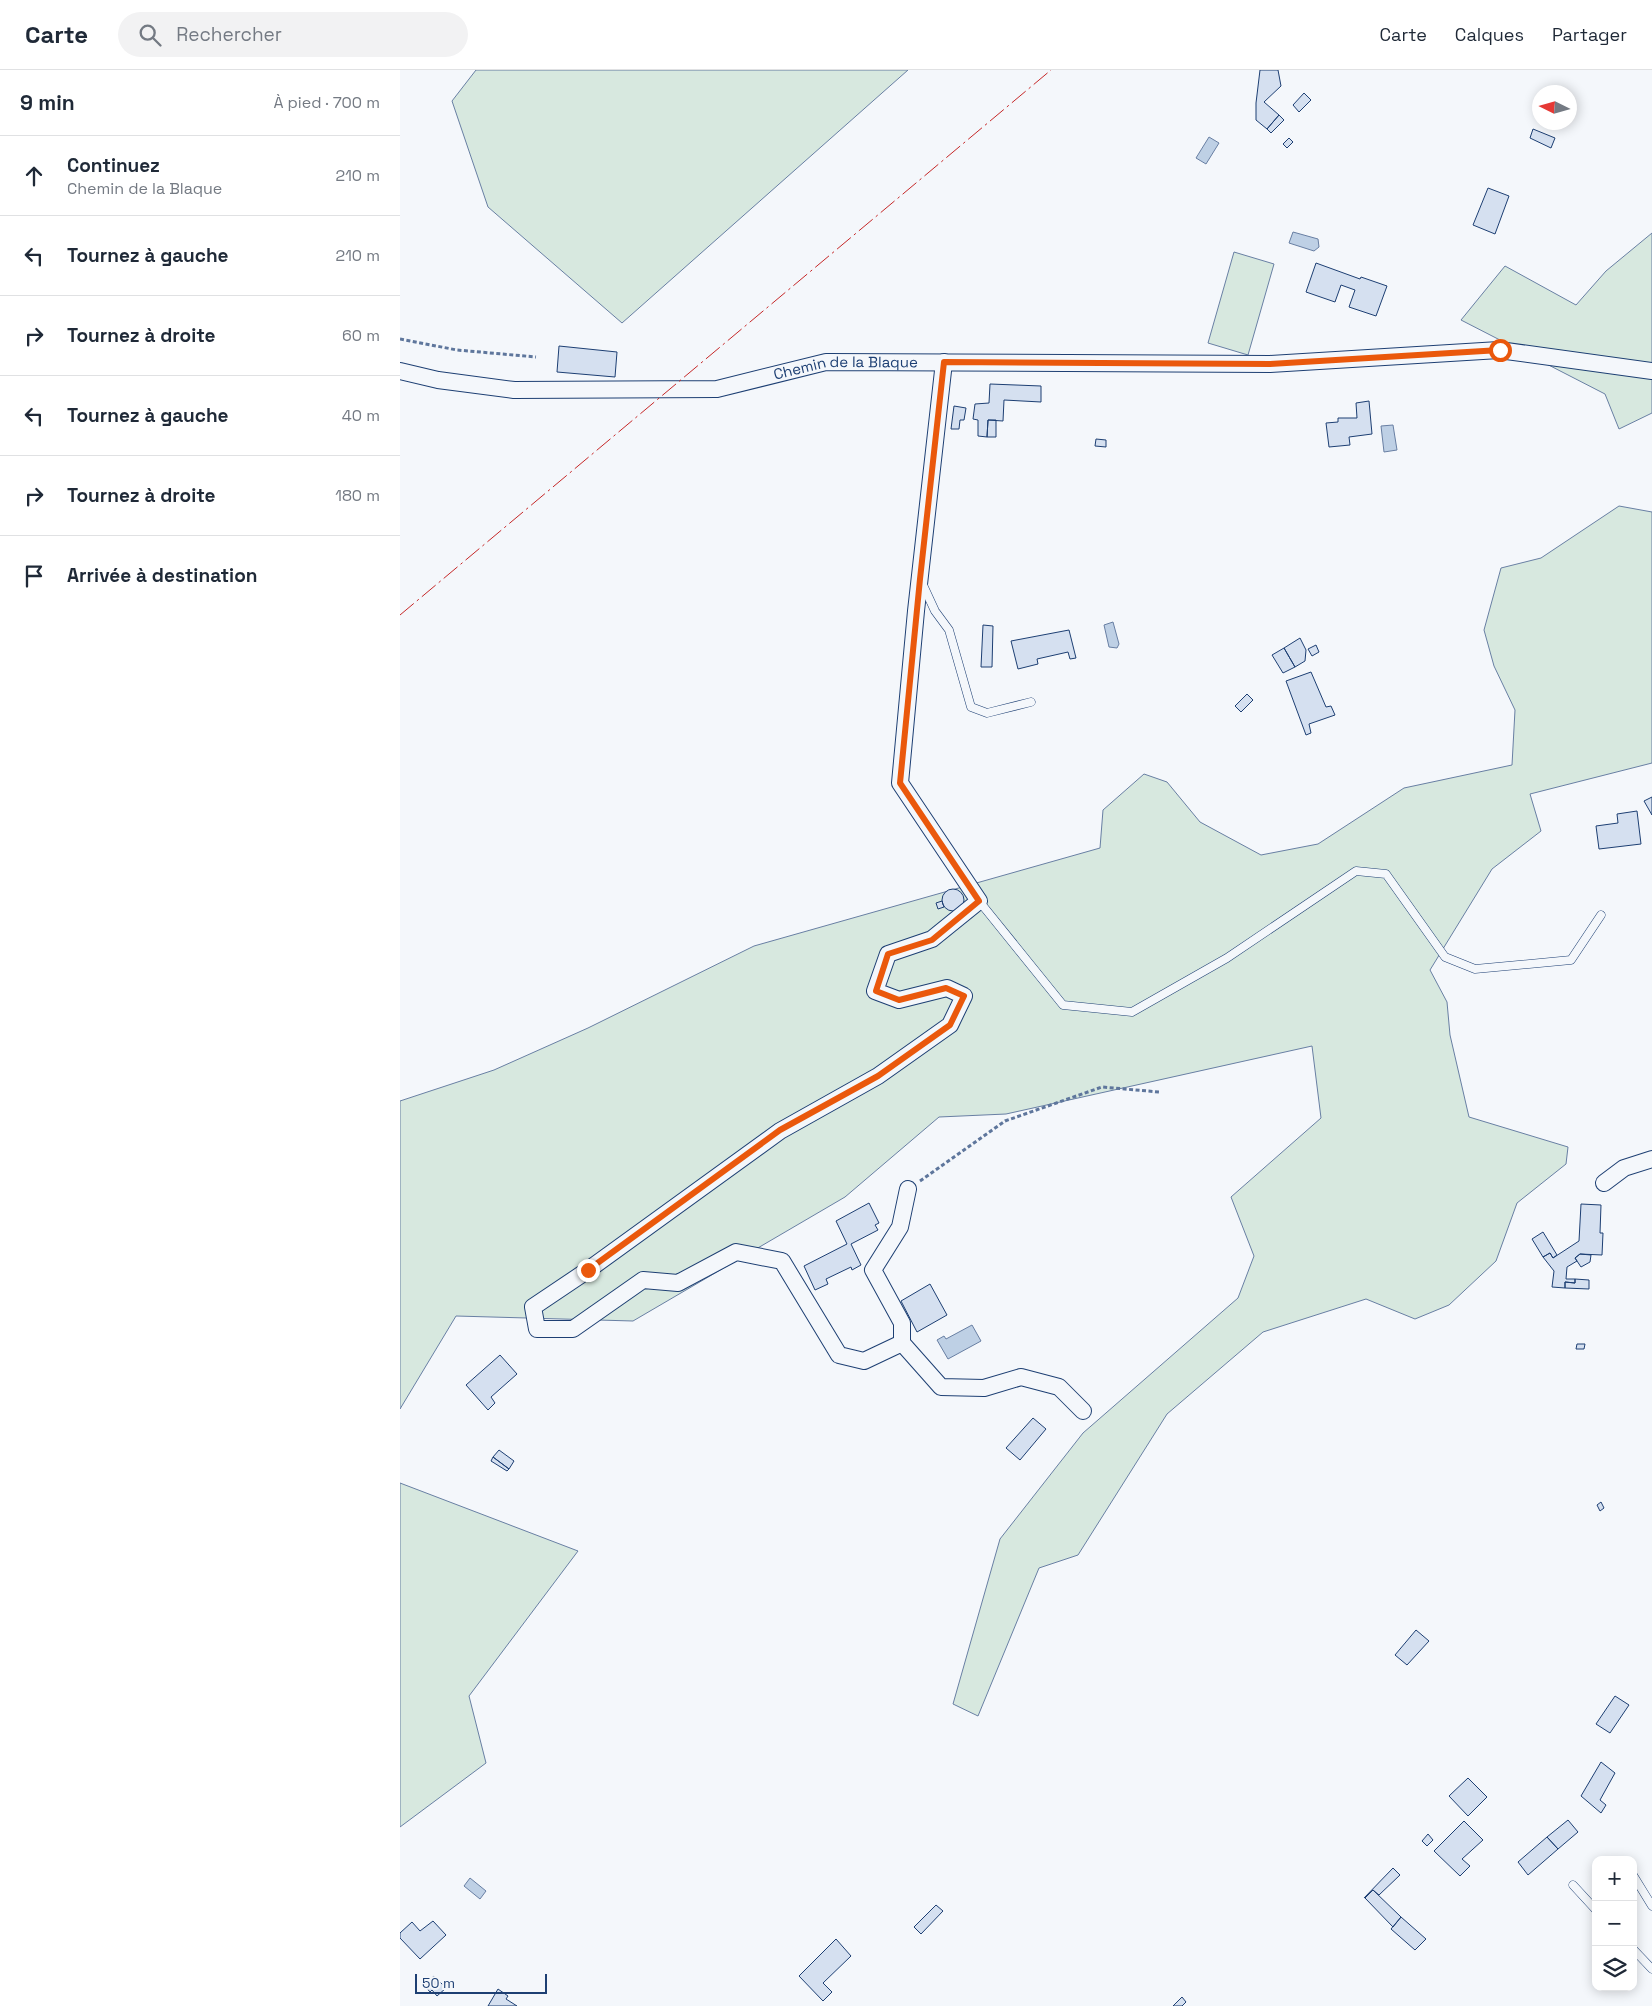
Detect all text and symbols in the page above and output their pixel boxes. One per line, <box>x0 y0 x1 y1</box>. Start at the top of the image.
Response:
search box <box>118 12 468 57</box>
text: Carte <box>25 19 88 50</box>
icon: search <box>136 21 164 49</box>
text: Rechercher <box>176 22 282 47</box>
text: Carte <box>1380 23 1427 46</box>
text: Calques <box>1455 23 1524 46</box>
text: Partager <box>1552 23 1627 46</box>
north arrow <box>1532 85 1577 130</box>
text: 9 min <box>20 89 75 116</box>
text: À pied · 700 m <box>274 92 380 113</box>
text: Continuez <box>67 153 160 178</box>
icon: ahead <box>20 162 48 190</box>
text: 210 m <box>336 165 380 186</box>
text: Chemin de la Blaque <box>67 178 222 199</box>
icon: left <box>20 242 48 270</box>
text: Tournez à gauche <box>67 243 229 268</box>
text: 210 m <box>336 245 380 266</box>
icon: right <box>20 322 48 350</box>
text: Tournez à droite <box>67 323 216 348</box>
text: 60 m <box>342 325 380 346</box>
route start <box>1489 339 1512 362</box>
street label: Chemin de la Blaque <box>771 352 918 384</box>
icon: left <box>20 402 48 430</box>
text: Tournez à gauche <box>67 403 229 428</box>
text: 40 m <box>342 405 380 426</box>
icon: right <box>20 482 48 510</box>
text: Tournez à droite <box>67 483 216 508</box>
text: 180 m <box>335 485 380 506</box>
icon: arrive <box>20 562 48 590</box>
text: Arrivée à destination <box>67 563 257 588</box>
route end <box>577 1259 600 1282</box>
map controls <box>1592 1856 1637 1991</box>
button: + <box>1592 1856 1637 1901</box>
button: − <box>1592 1901 1637 1946</box>
button: layers <box>1592 1946 1637 1991</box>
scale bar <box>415 1971 548 1994</box>
text: 50 m <box>422 1974 455 1992</box>

